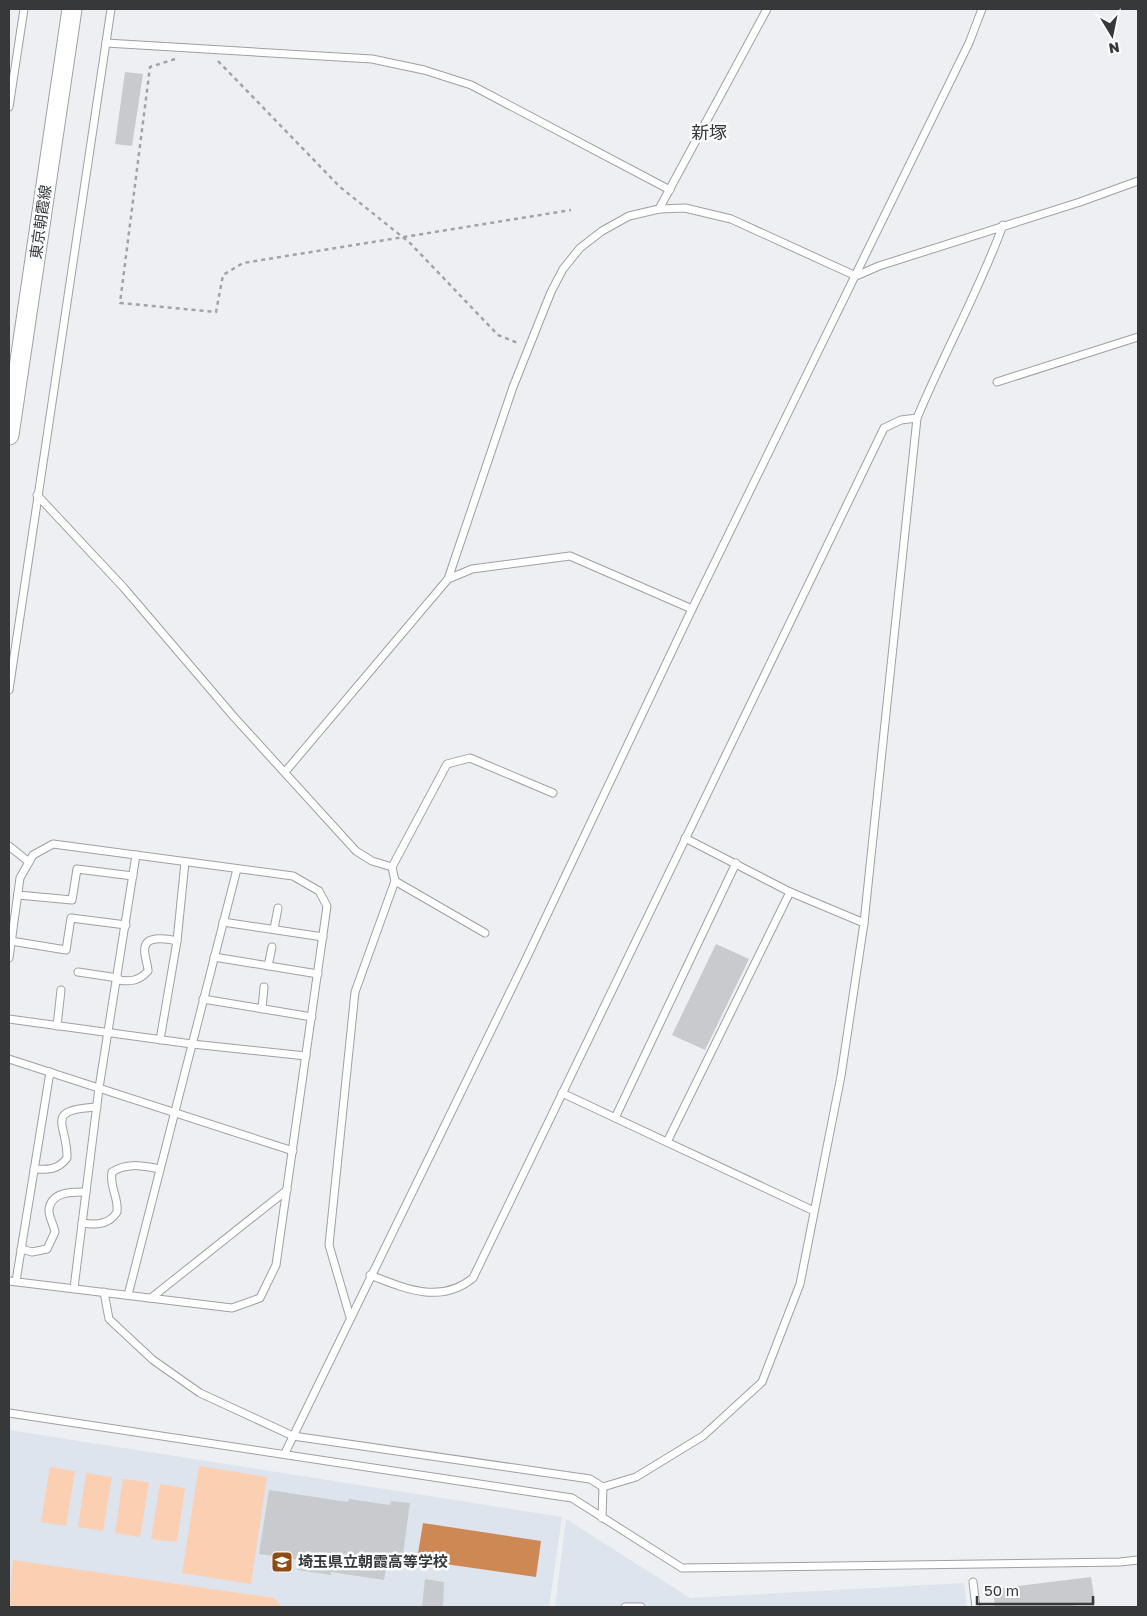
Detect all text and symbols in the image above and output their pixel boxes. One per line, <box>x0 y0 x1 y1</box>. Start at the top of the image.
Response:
north arrow <box>1087 10 1137 60</box>
text: N <box>1108 39 1121 58</box>
district label: 新塚 <box>691 121 727 143</box>
street label: 東京朝霞線 <box>26 183 54 260</box>
school or university icon: 埼玉県立朝霞高等学校 <box>270 1550 294 1574</box>
place label: 埼玉県立朝霞高等学校 <box>298 1552 448 1570</box>
scale bar <box>977 1574 1093 1606</box>
text: 50 m <box>984 1581 1019 1599</box>

